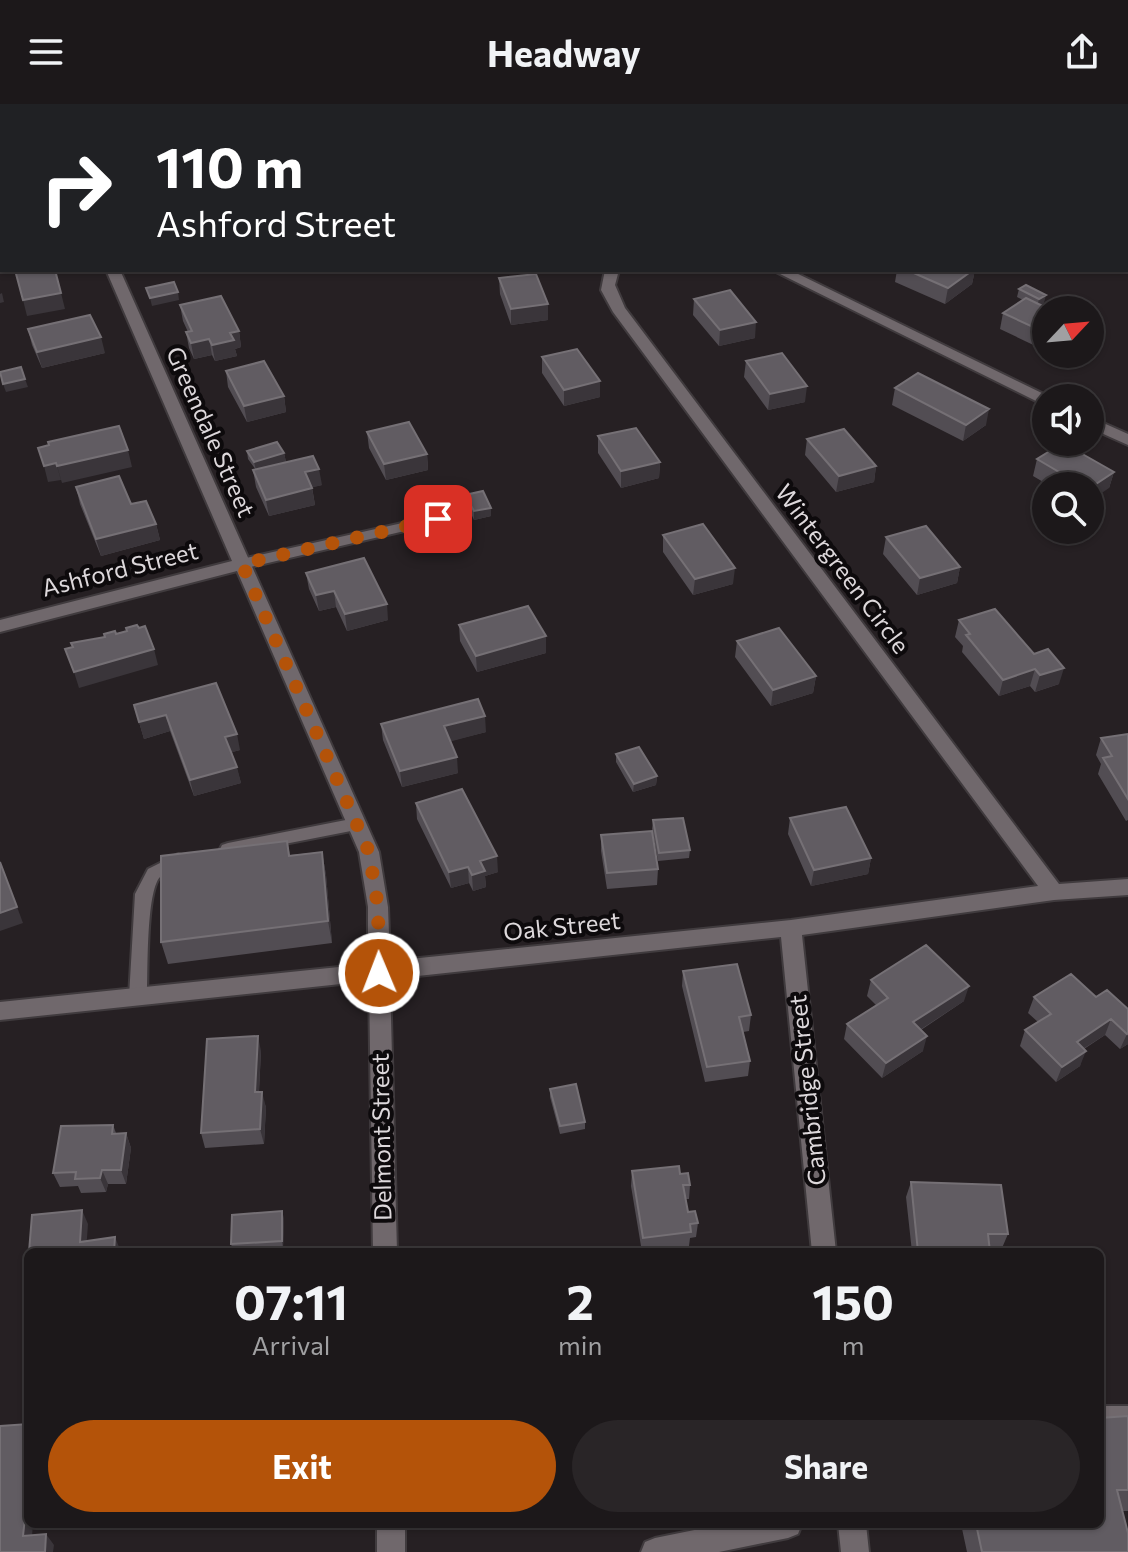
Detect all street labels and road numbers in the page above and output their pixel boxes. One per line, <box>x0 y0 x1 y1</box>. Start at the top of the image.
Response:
street label: Greendale Street <box>161 342 262 521</box>
street label: Wintergreen Circle <box>770 478 916 659</box>
street label: Ashford Street <box>39 535 201 602</box>
street label: Oak Street <box>502 905 622 946</box>
street label: Cambridge Street <box>782 993 831 1187</box>
street label: Delmont Street <box>365 1053 396 1221</box>

